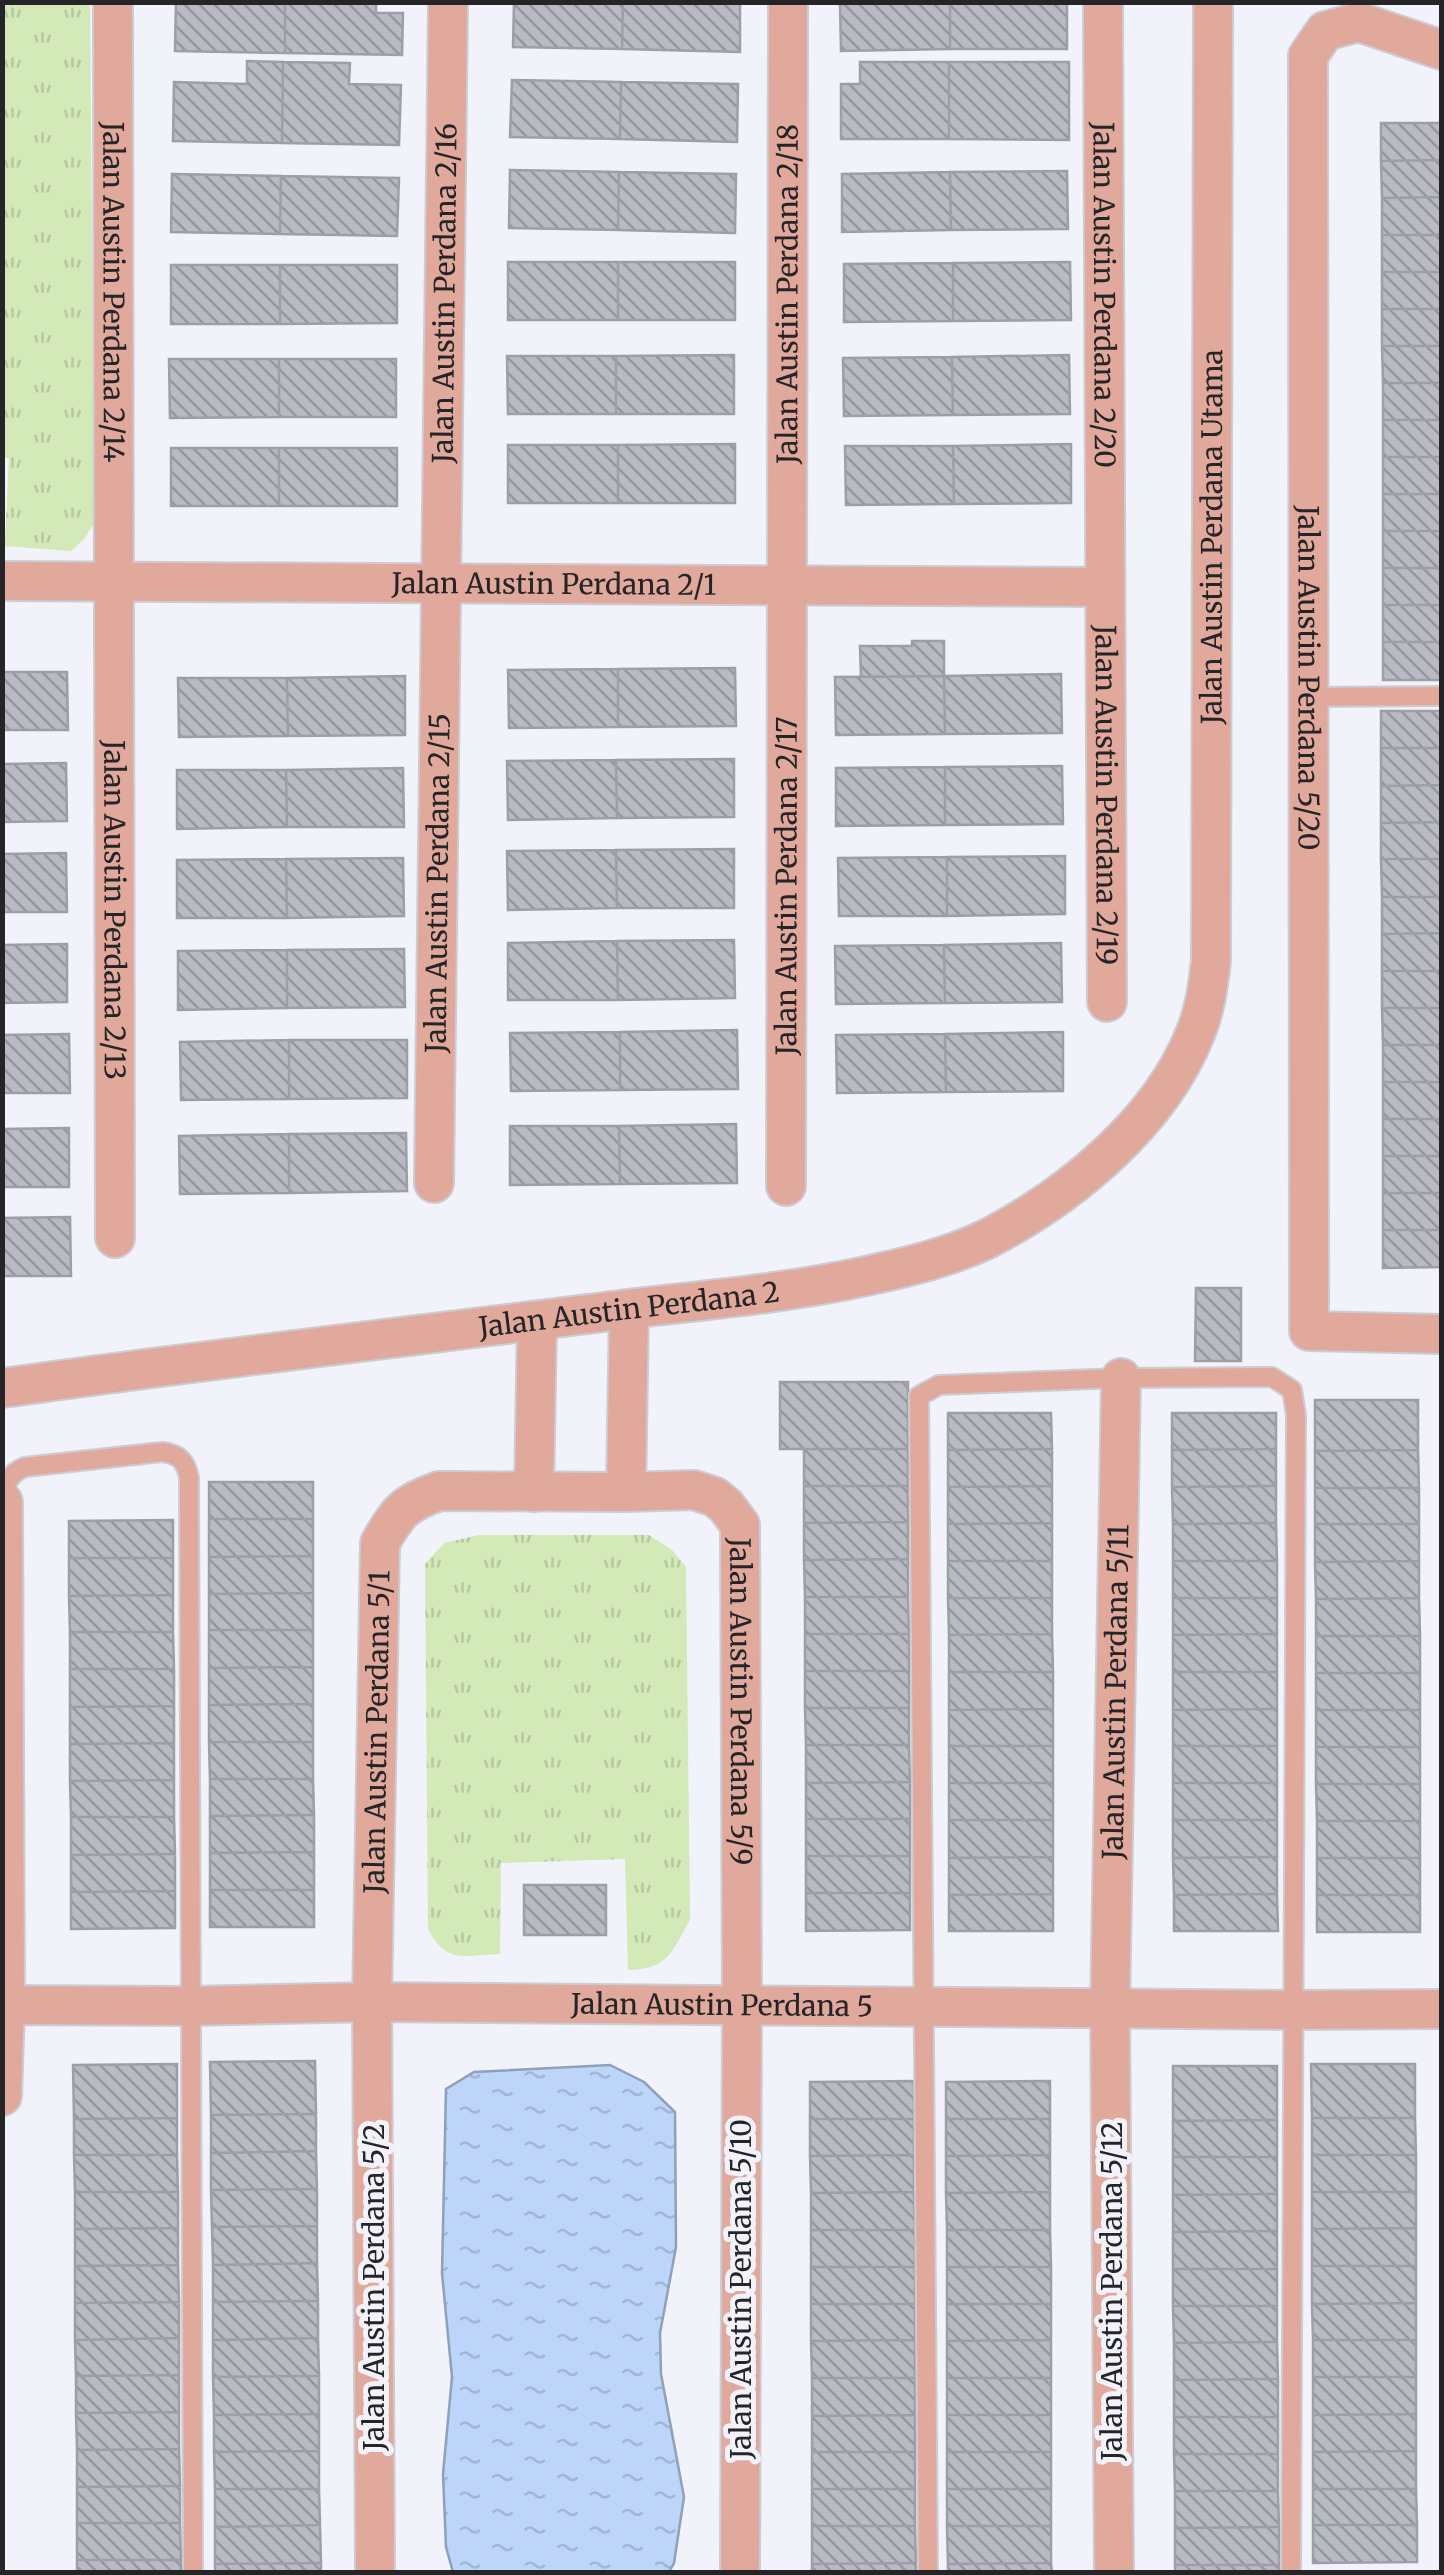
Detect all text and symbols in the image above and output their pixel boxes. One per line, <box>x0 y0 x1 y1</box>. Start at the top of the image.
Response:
street label: Jalan Austin Perdana 2/14 <box>95 121 132 462</box>
street label: Jalan Austin Perdana 2/20 <box>1085 121 1123 468</box>
street label: Jalan Austin Perdana 2/16 <box>425 123 465 464</box>
street label: Jalan Austin Perdana 2/18 <box>769 124 806 465</box>
street label: Jalan Austin Perdana Utama <box>1193 349 1230 726</box>
street label: Jalan Austin Perdana 5/20 <box>1290 504 1327 851</box>
street label: Jalan Austin Perdana 2/1 <box>391 565 716 603</box>
street label: Jalan Austin Perdana 2/19 <box>1087 624 1125 965</box>
street label: Jalan Austin Perdana 2/15 <box>418 713 458 1054</box>
street label: Jalan Austin Perdana 2/17 <box>768 716 805 1057</box>
street label: Jalan Austin Perdana 2/13 <box>96 739 133 1080</box>
street label: Jalan Austin Perdana 2 <box>476 1273 782 1345</box>
street label: Jalan Austin Perdana 5/11 <box>1095 1524 1136 1861</box>
street label: Jalan Austin Perdana 5/9 <box>722 1537 759 1866</box>
street label: Jalan Austin Perdana 5/1 <box>356 1570 398 1895</box>
street label: Jalan Austin Perdana 5 <box>570 1986 873 2024</box>
street label: Jalan Austin Perdana 5/10 <box>723 2119 759 2460</box>
street label: Jalan Austin Perdana 5/12 <box>1094 2121 1130 2462</box>
street label: Jalan Austin Perdana 5/2 <box>356 2123 392 2452</box>

